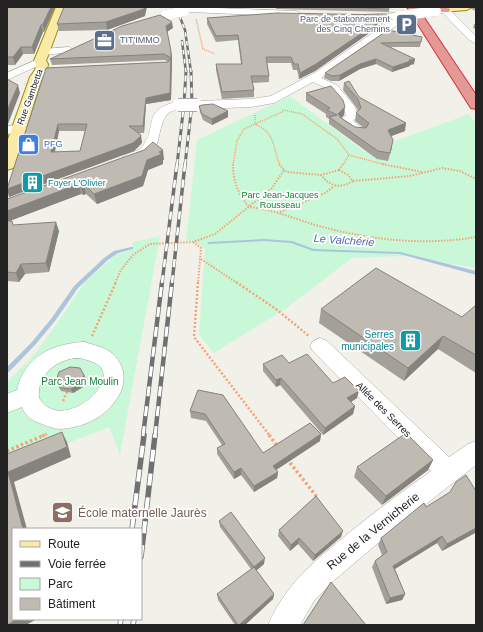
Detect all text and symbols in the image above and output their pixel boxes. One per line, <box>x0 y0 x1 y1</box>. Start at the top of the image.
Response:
parking icon: Parc de stationnement des Cinq Chemins <box>393 11 419 37</box>
place label: Parc de stationnement des Cinq Chemins <box>300 14 390 34</box>
office icon: TIT'IMMO <box>92 27 118 53</box>
place label: TIT'IMMO <box>120 35 160 45</box>
street label: Rue Gambetta <box>15 68 45 126</box>
shop icon: PFG <box>15 131 41 157</box>
place label: PFG <box>44 139 63 149</box>
building icon: Foyer L'Olivier <box>20 170 46 196</box>
place label: Foyer L'Olivier <box>48 178 106 188</box>
park label: Parc Jean-Jacques Rousseau <box>241 190 319 210</box>
water label: Le Valchérie <box>313 232 375 248</box>
building icon: Serres municipales <box>397 327 423 353</box>
place label: Serres municipales <box>341 329 394 352</box>
park label: Parc Jean Moulin <box>41 376 119 387</box>
street label: Allée des Serres <box>354 380 413 439</box>
street label: Rue de la Vernicherie <box>324 489 422 573</box>
school or university icon: École maternelle Jaurès <box>49 500 75 526</box>
place label: École maternelle Jaurès <box>78 505 207 520</box>
legend <box>12 528 142 620</box>
text: Route <box>48 537 80 551</box>
text: Voie ferrée <box>48 557 106 571</box>
text: Parc <box>48 577 73 591</box>
text: Bâtiment <box>48 597 96 611</box>

